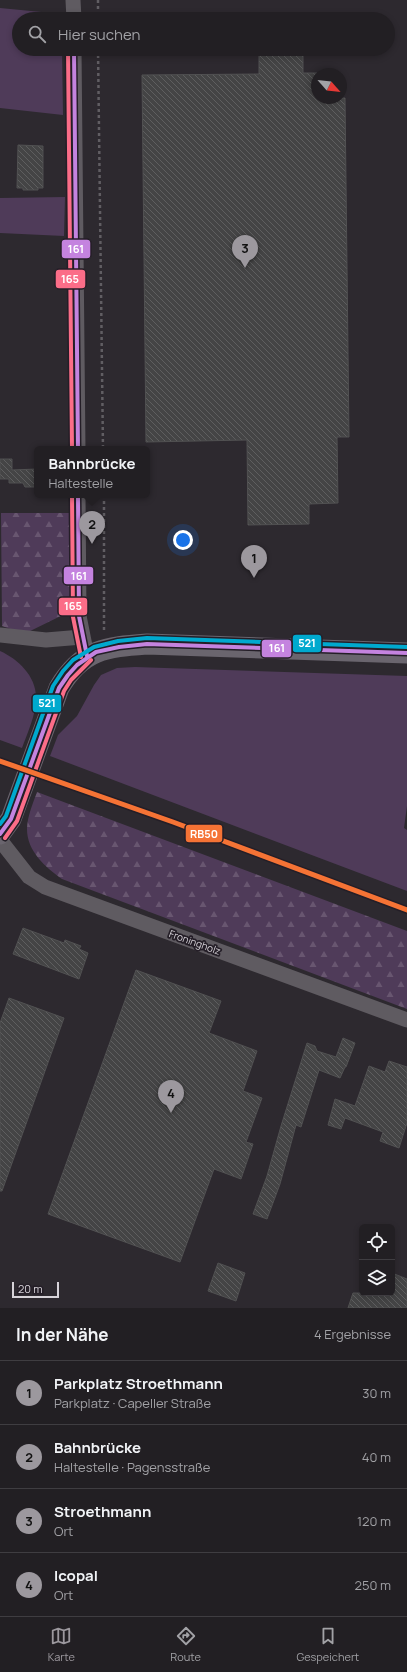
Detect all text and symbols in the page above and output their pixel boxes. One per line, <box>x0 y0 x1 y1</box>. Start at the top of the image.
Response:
search box <box>12 12 395 56</box>
icon: search <box>26 23 48 45</box>
text: Hier suchen <box>58 24 140 45</box>
north arrow <box>311 68 347 104</box>
pin: 3 <box>232 235 258 268</box>
line badge: 161 <box>61 239 91 259</box>
text: 161 <box>68 241 84 256</box>
line badge: 165 <box>55 269 86 289</box>
text: 165 <box>61 271 79 286</box>
popup <box>34 446 150 498</box>
text: Bahnbrücke <box>48 453 136 474</box>
text: Haltestelle <box>48 474 113 492</box>
pin: 2 <box>79 511 105 544</box>
your location <box>173 530 193 550</box>
pin: 1 <box>241 545 267 578</box>
line badge: 161 <box>63 566 94 585</box>
text: 161 <box>71 568 87 583</box>
line badge: 165 <box>58 597 88 616</box>
text: 165 <box>64 598 82 613</box>
line badge: 521 <box>292 634 322 653</box>
text: 521 <box>298 635 316 650</box>
line badge: 161 <box>261 639 292 658</box>
text: 161 <box>269 640 285 655</box>
line badge: 521 <box>32 694 62 713</box>
text: 521 <box>38 695 56 710</box>
line badge: RB50 <box>185 824 223 843</box>
text: RB50 <box>190 826 218 841</box>
street label: Froningholz <box>167 926 223 958</box>
pin: 4 <box>158 1080 184 1113</box>
map controls <box>359 1224 395 1296</box>
button: locate <box>359 1224 395 1260</box>
button: layers <box>359 1260 395 1296</box>
scale bar <box>12 1280 59 1299</box>
text: 20 m <box>18 1281 43 1296</box>
text: In der Nähe <box>16 1323 109 1346</box>
text: 4 Ergebnisse <box>314 1325 391 1343</box>
text: Parkplatz Stroethmann <box>54 1373 223 1394</box>
text: 1 <box>26 1384 32 1402</box>
text: 30 m <box>362 1384 391 1402</box>
text: Parkplatz · Capeller Straße <box>54 1394 211 1412</box>
text: Bahnbrücke <box>54 1437 141 1458</box>
text: 2 <box>25 1448 33 1466</box>
text: 40 m <box>362 1448 391 1466</box>
text: Haltestelle · Pagensstraße <box>54 1458 210 1476</box>
text: Stroethmann <box>54 1501 151 1522</box>
text: 3 <box>25 1512 33 1530</box>
text: 120 m <box>357 1512 391 1530</box>
text: Ort <box>54 1522 73 1540</box>
text: Icopal <box>54 1565 98 1586</box>
text: 4 <box>25 1576 33 1594</box>
text: 250 m <box>355 1576 391 1594</box>
text: Ort <box>54 1586 73 1604</box>
tab: Karte <box>48 1625 75 1664</box>
tab: Route <box>170 1625 201 1664</box>
tab: Gespeichert <box>296 1625 359 1664</box>

